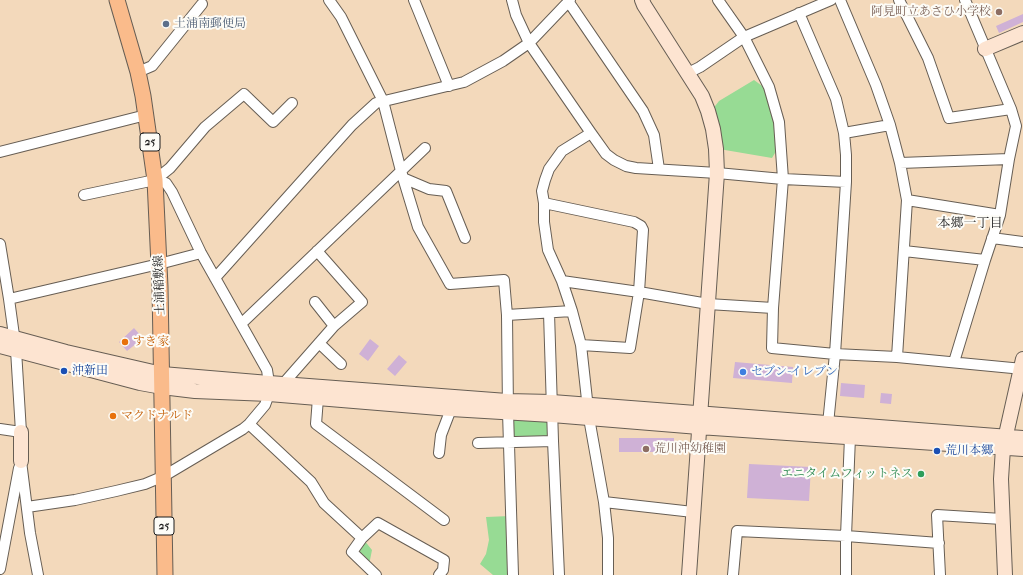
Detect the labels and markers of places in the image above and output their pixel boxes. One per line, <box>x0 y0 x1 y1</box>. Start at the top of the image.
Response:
place label: 阿見町立あさひ小学校 <box>871 5 991 19</box>
marker: 阿見町立あさひ小学校 <box>994 7 1004 17</box>
place label: 土浦南郵便局 <box>174 17 246 31</box>
marker: 土浦南郵便局 <box>161 19 171 29</box>
place label: すき家 <box>133 335 169 349</box>
marker: すき家 <box>120 337 130 347</box>
place label: 沖新田 <box>72 364 108 378</box>
place label: セブン-イレブン <box>751 365 838 379</box>
marker: 沖新田 <box>59 366 69 376</box>
marker: セブン-イレブン <box>738 367 748 377</box>
place label: マクドナルド <box>121 409 193 423</box>
marker: マクドナルド <box>108 411 118 421</box>
place label: 荒川沖幼稚園 <box>654 442 726 456</box>
marker: 荒川沖幼稚園 <box>641 444 651 454</box>
place label: 荒川本郷 <box>945 444 993 458</box>
marker: 荒川本郷 <box>932 446 942 456</box>
place label: エニタイムフィットネス <box>781 467 913 481</box>
marker: エニタイムフィットネス <box>916 469 926 479</box>

